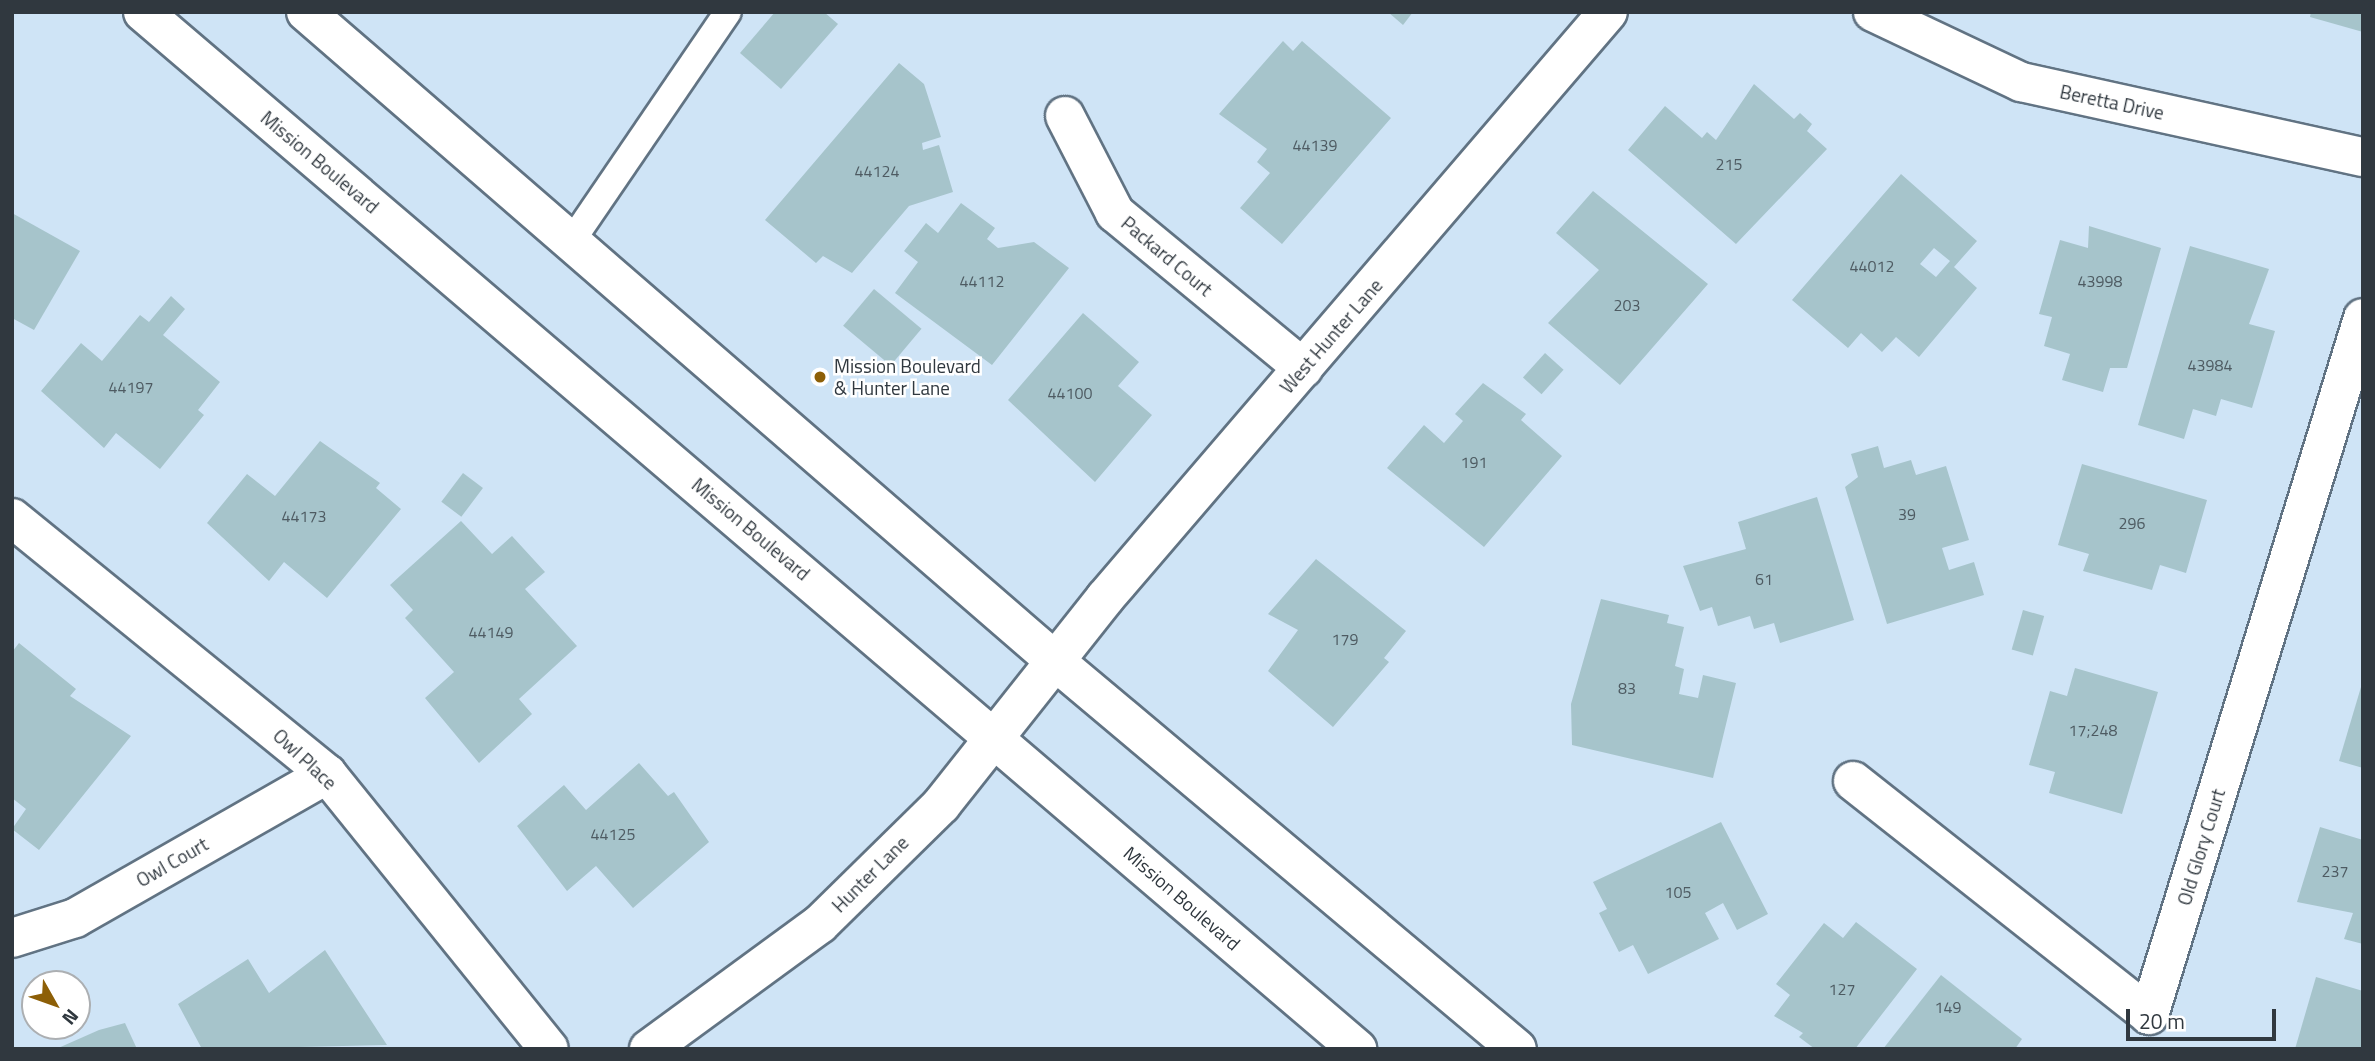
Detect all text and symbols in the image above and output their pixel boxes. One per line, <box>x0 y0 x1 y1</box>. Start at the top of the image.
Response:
street label: Beretta Drive <box>2058 80 2166 124</box>
street label: Mission Boulevard <box>256 106 384 218</box>
house number: 44139 <box>1293 135 1337 155</box>
house number: 215 <box>1716 154 1742 174</box>
house number: 44124 <box>855 161 899 181</box>
street label: Packard Court <box>1117 211 1217 301</box>
house number: 44012 <box>1850 256 1894 276</box>
house number: 44112 <box>960 271 1004 291</box>
house number: 43998 <box>2078 271 2122 291</box>
street label: West Hunter Lane <box>1275 274 1387 398</box>
house number: 203 <box>1614 295 1640 315</box>
place label: Mission Boulevard & Hunter Lane <box>834 355 981 399</box>
house number: 43984 <box>2188 355 2232 375</box>
marker: Mission Boulevard & Hunter Lane <box>812 369 828 385</box>
house number: 44197 <box>109 377 153 397</box>
house number: 44100 <box>1048 383 1092 403</box>
house number: 191 <box>1461 452 1487 472</box>
street label: Mission Boulevard <box>687 473 815 585</box>
house number: 39 <box>1898 504 1916 524</box>
house number: 44173 <box>282 506 326 526</box>
house number: 296 <box>2119 513 2145 533</box>
house number: 61 <box>1755 569 1773 589</box>
house number: 44149 <box>469 622 513 642</box>
house number: 179 <box>1332 629 1358 649</box>
house number: 83 <box>1618 678 1636 698</box>
house number: 17;248 <box>2069 720 2117 740</box>
street label: Owl Place <box>269 724 341 794</box>
street label: Old Glory Court <box>2172 786 2230 908</box>
house number: 44125 <box>591 824 635 844</box>
street label: Hunter Lane <box>827 831 913 917</box>
street label: Owl Court <box>132 832 212 892</box>
street label: Mission Boulevard <box>1119 841 1245 955</box>
house number: 237 <box>2322 861 2348 881</box>
house number: 105 <box>1665 882 1691 902</box>
north arrow <box>21 970 91 1040</box>
house number: 127 <box>1829 979 1855 999</box>
scale bar <box>2130 995 2280 1038</box>
house number: 149 <box>1935 997 1961 1017</box>
text: N <box>56 1003 86 1032</box>
text: 20 m <box>2139 1005 2185 1037</box>

